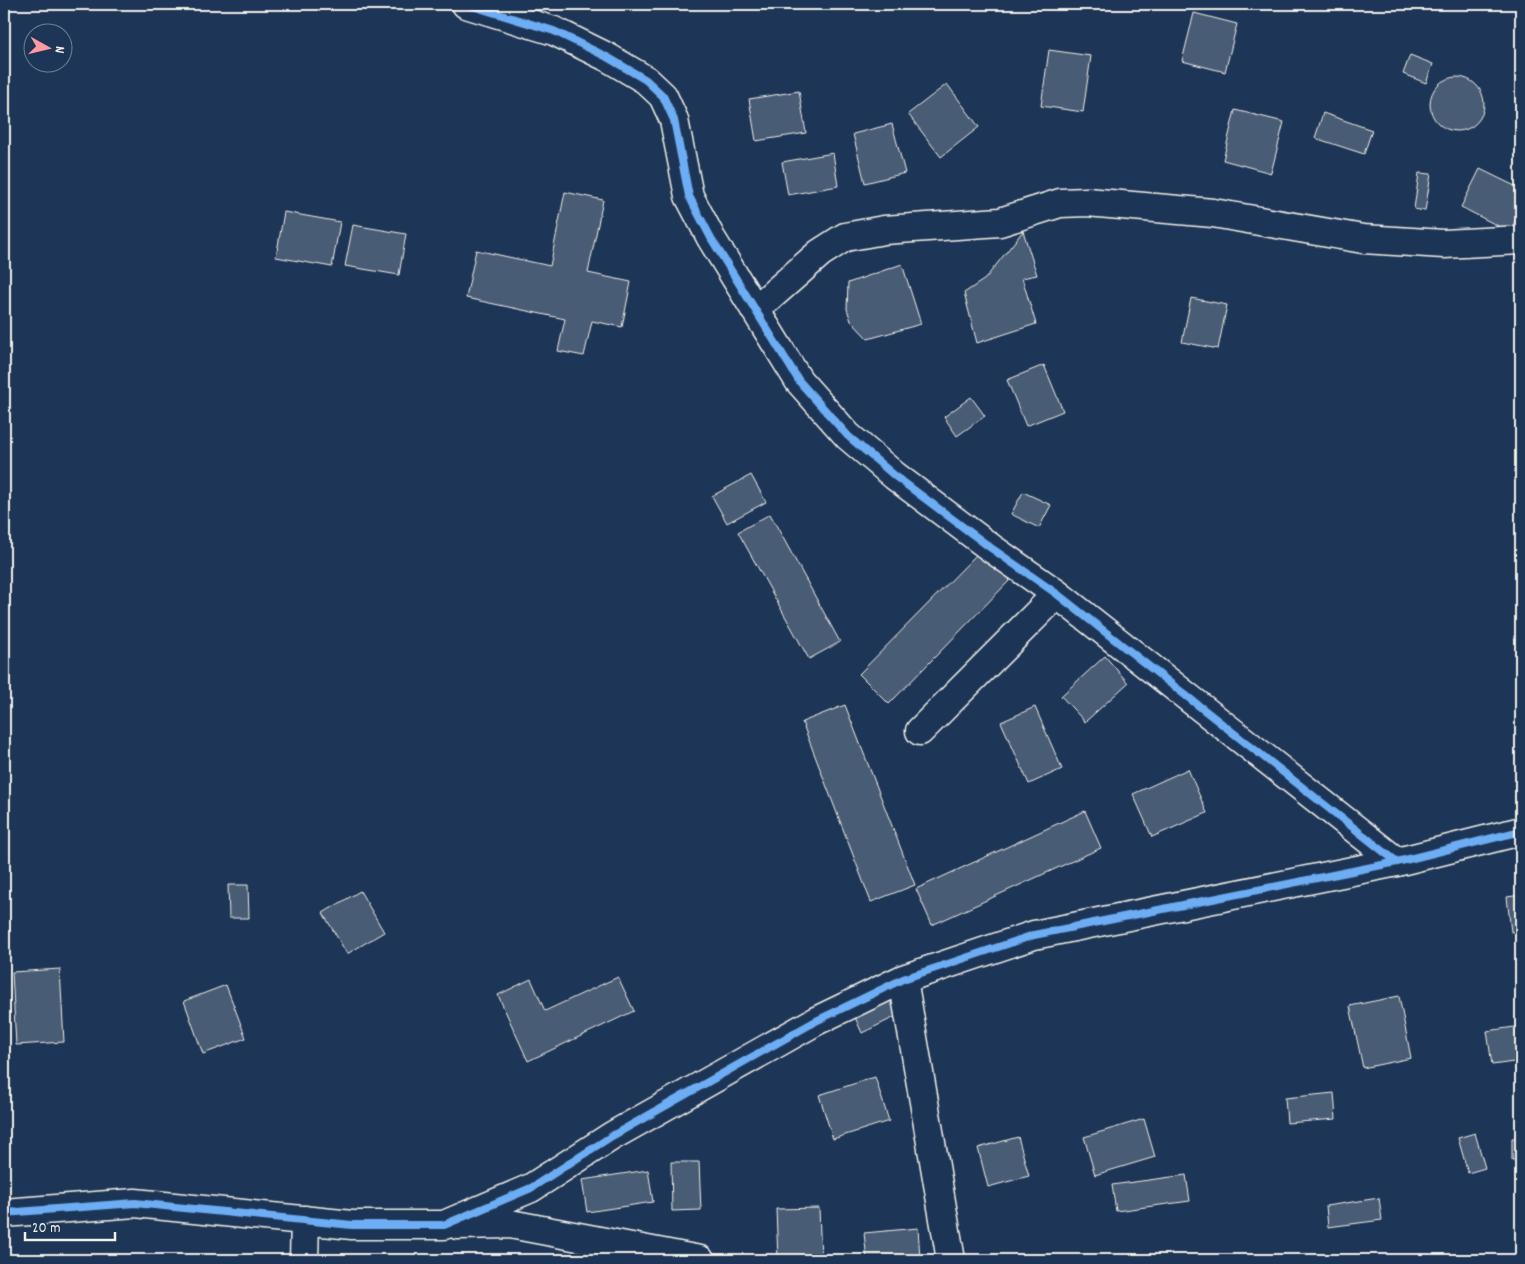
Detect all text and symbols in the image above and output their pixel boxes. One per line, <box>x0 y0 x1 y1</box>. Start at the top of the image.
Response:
north arrow <box>22 22 72 72</box>
text: N <box>48 45 69 54</box>
scale bar <box>25 1209 115 1241</box>
text: 20 m <box>32 1218 60 1240</box>

